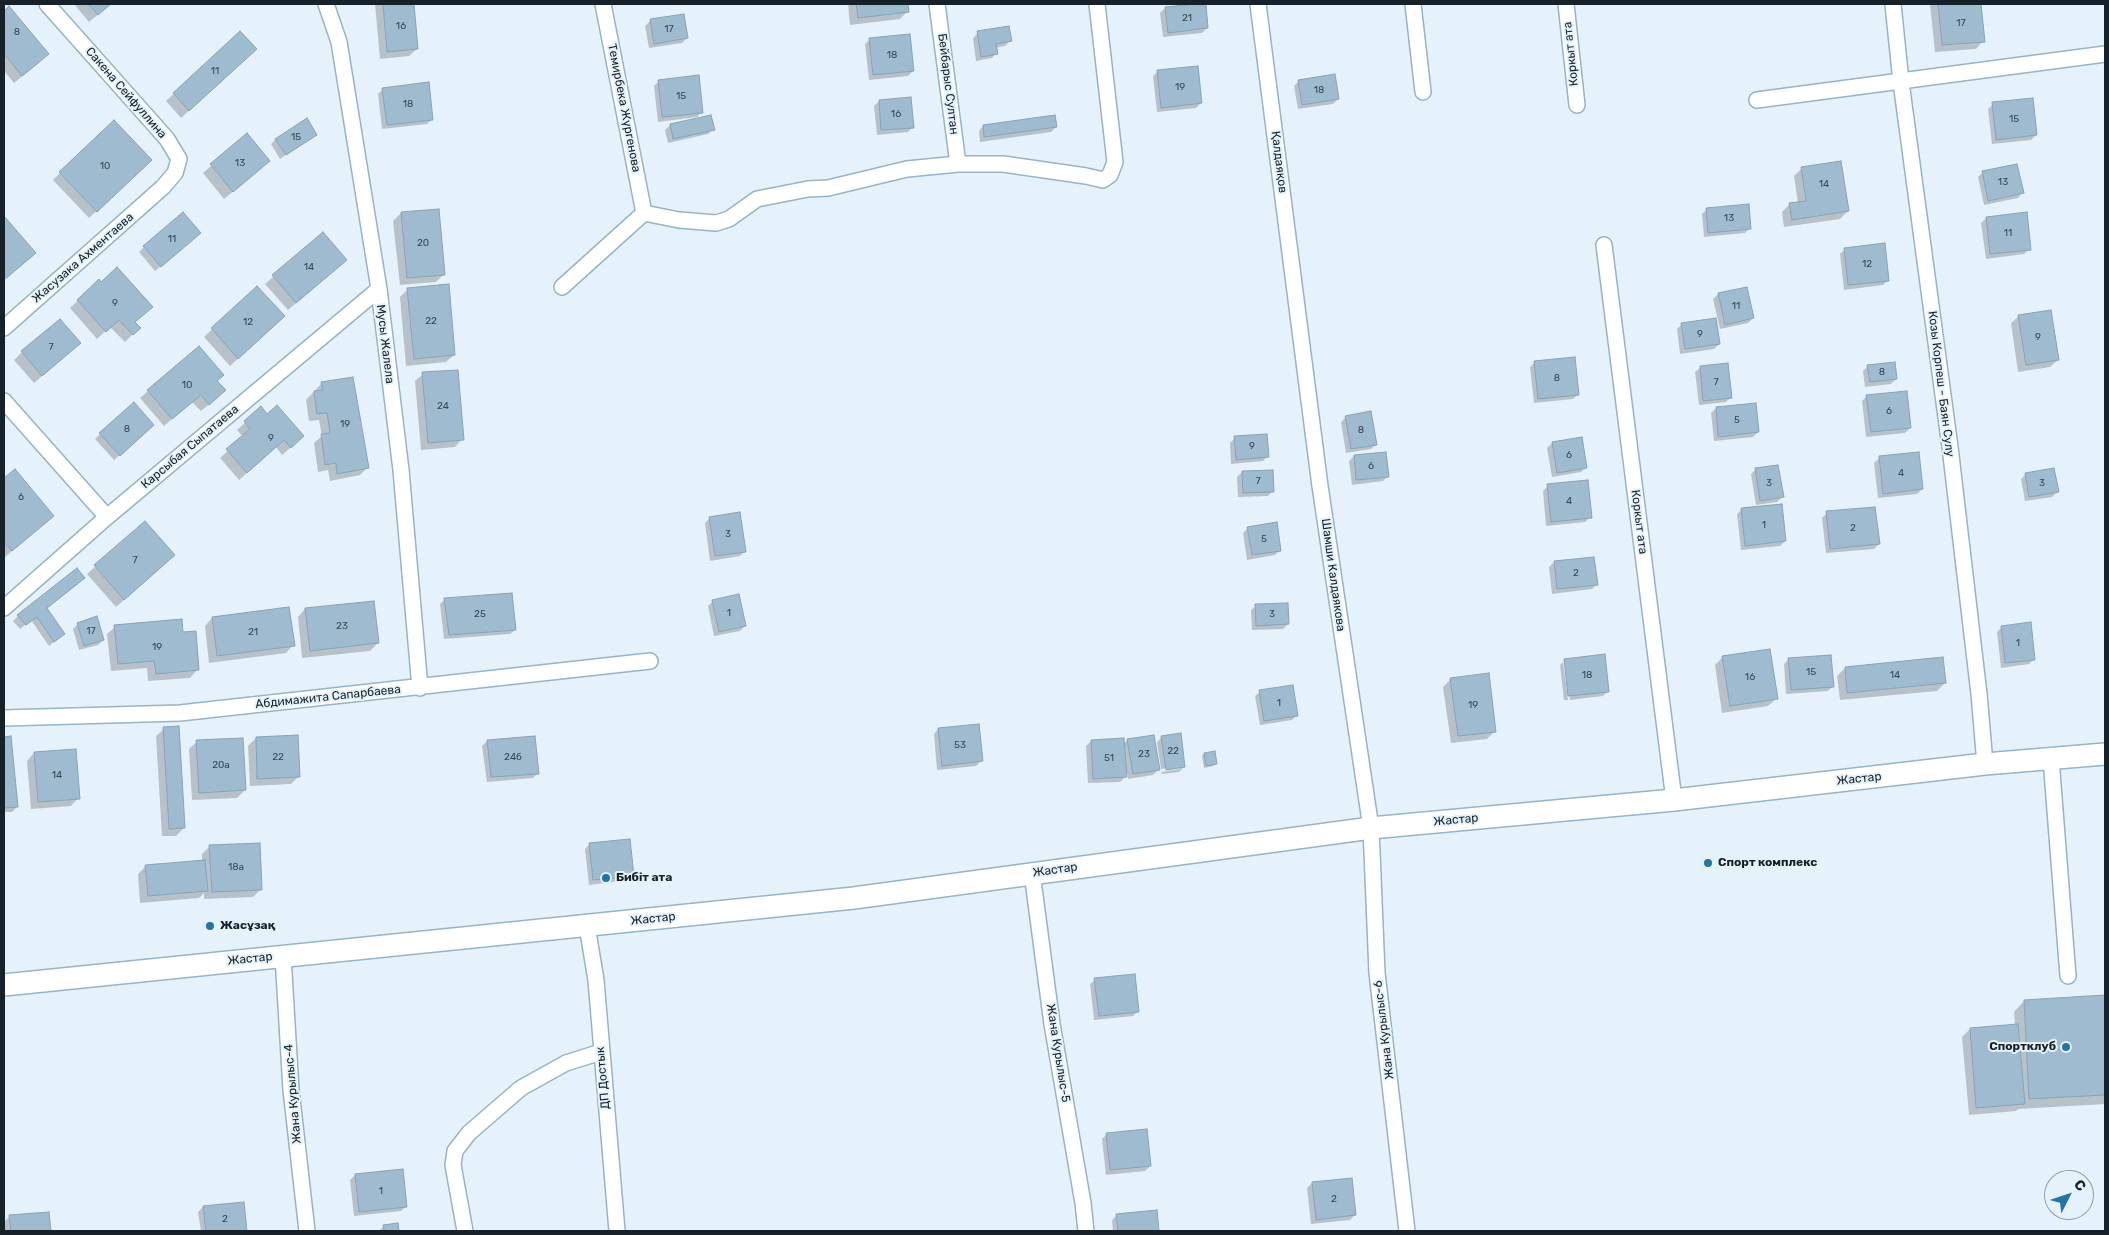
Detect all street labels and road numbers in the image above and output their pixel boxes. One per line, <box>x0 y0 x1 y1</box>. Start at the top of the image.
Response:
street label: Коркыт ата <box>1560 21 1582 87</box>
street label: Бейбарыс Султан <box>935 33 961 135</box>
street label: Темирбека Жүргенова <box>604 42 644 174</box>
street label: Сакена Сейфуллина <box>82 44 170 142</box>
street label: Қалдаяқов <box>1268 130 1290 194</box>
street label: Жасузака Ахментаева <box>29 210 137 306</box>
street label: Мусы Жалела <box>373 304 397 384</box>
street label: Козы Корпеш - Баян Сулу <box>1925 310 1957 458</box>
street label: Карсыбая Сыпатаева <box>138 402 242 492</box>
street label: Коркыт ата <box>1628 489 1650 555</box>
street label: Шамши Калдаякова <box>1318 518 1348 632</box>
street label: Абдимажита Сапарбаева <box>255 682 401 712</box>
street label: Жастар <box>1836 769 1882 789</box>
street label: Жастар <box>1433 811 1479 829</box>
street label: Жастар <box>1032 860 1078 880</box>
street label: Жастар <box>630 909 676 929</box>
street label: Жастар <box>227 949 273 969</box>
street label: Жана Курылыс-6 <box>1371 980 1397 1080</box>
street label: Жана Курылыс-5 <box>1043 1003 1073 1103</box>
street label: Жана Курылыс-4 <box>281 1044 305 1144</box>
street label: ДП Достык <box>593 1046 613 1110</box>

